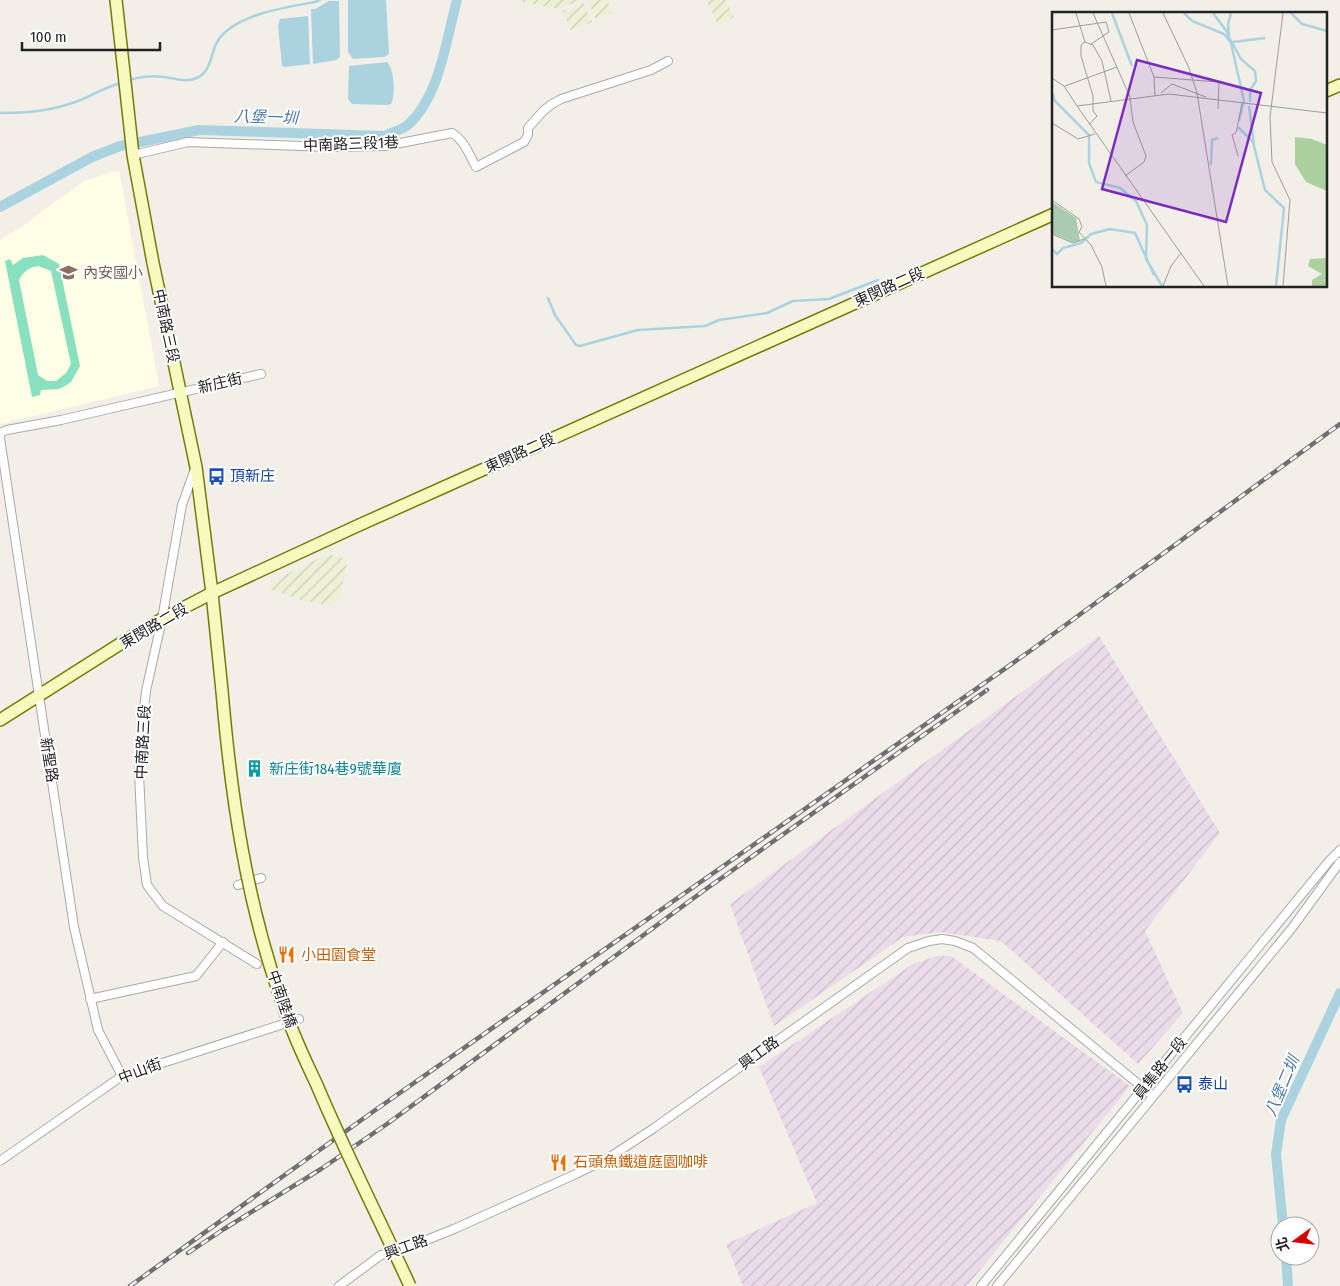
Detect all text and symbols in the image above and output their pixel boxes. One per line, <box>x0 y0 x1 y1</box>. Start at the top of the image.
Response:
inset map <box>1052 12 1328 288</box>
scale bar <box>22 20 160 52</box>
text: 100 m <box>30 28 67 46</box>
water label: 八堡一圳 <box>234 106 300 128</box>
street label: 中南路三段1巷 <box>303 133 399 155</box>
school or university icon: 內安國小 <box>59 263 79 283</box>
place label: 內安國小 <box>83 264 143 282</box>
street label: 東閔路二段 <box>851 264 927 310</box>
street label: 中南路三段 <box>149 287 183 365</box>
street label: 新庄街 <box>196 369 244 397</box>
street label: 東閔路二段 <box>482 430 558 476</box>
bus stop icon: 頂新庄 <box>206 466 226 486</box>
place label: 頂新庄 <box>230 467 275 485</box>
street label: 東閔路二段 <box>117 599 191 653</box>
street label: 中南路三段 <box>132 704 154 780</box>
street label: 新聖路 <box>37 736 61 784</box>
building icon: 新庄街184巷9號華廈 <box>245 759 265 779</box>
place label: 新庄街184巷9號華廈 <box>269 760 402 778</box>
restaurant icon: 小田園食堂 <box>277 945 297 965</box>
place label: 小田園食堂 <box>301 946 376 964</box>
street label: 中南陸橋 <box>264 968 300 1030</box>
street label: 興工路 <box>736 1032 782 1074</box>
street label: 員集路一段 <box>1129 1033 1191 1103</box>
water label: 八堡二圳 <box>1261 1051 1304 1119</box>
street label: 中山街 <box>116 1055 164 1087</box>
bus stop icon: 泰山 <box>1174 1074 1194 1094</box>
place label: 泰山 <box>1198 1075 1228 1093</box>
restaurant icon: 石頭魚鐵道庭園咖啡 <box>549 1152 569 1172</box>
place label: 石頭魚鐵道庭園咖啡 <box>573 1153 708 1171</box>
north arrow <box>1270 1216 1320 1266</box>
street label: 興工路 <box>382 1231 430 1263</box>
text: 北 <box>1273 1235 1293 1253</box>

